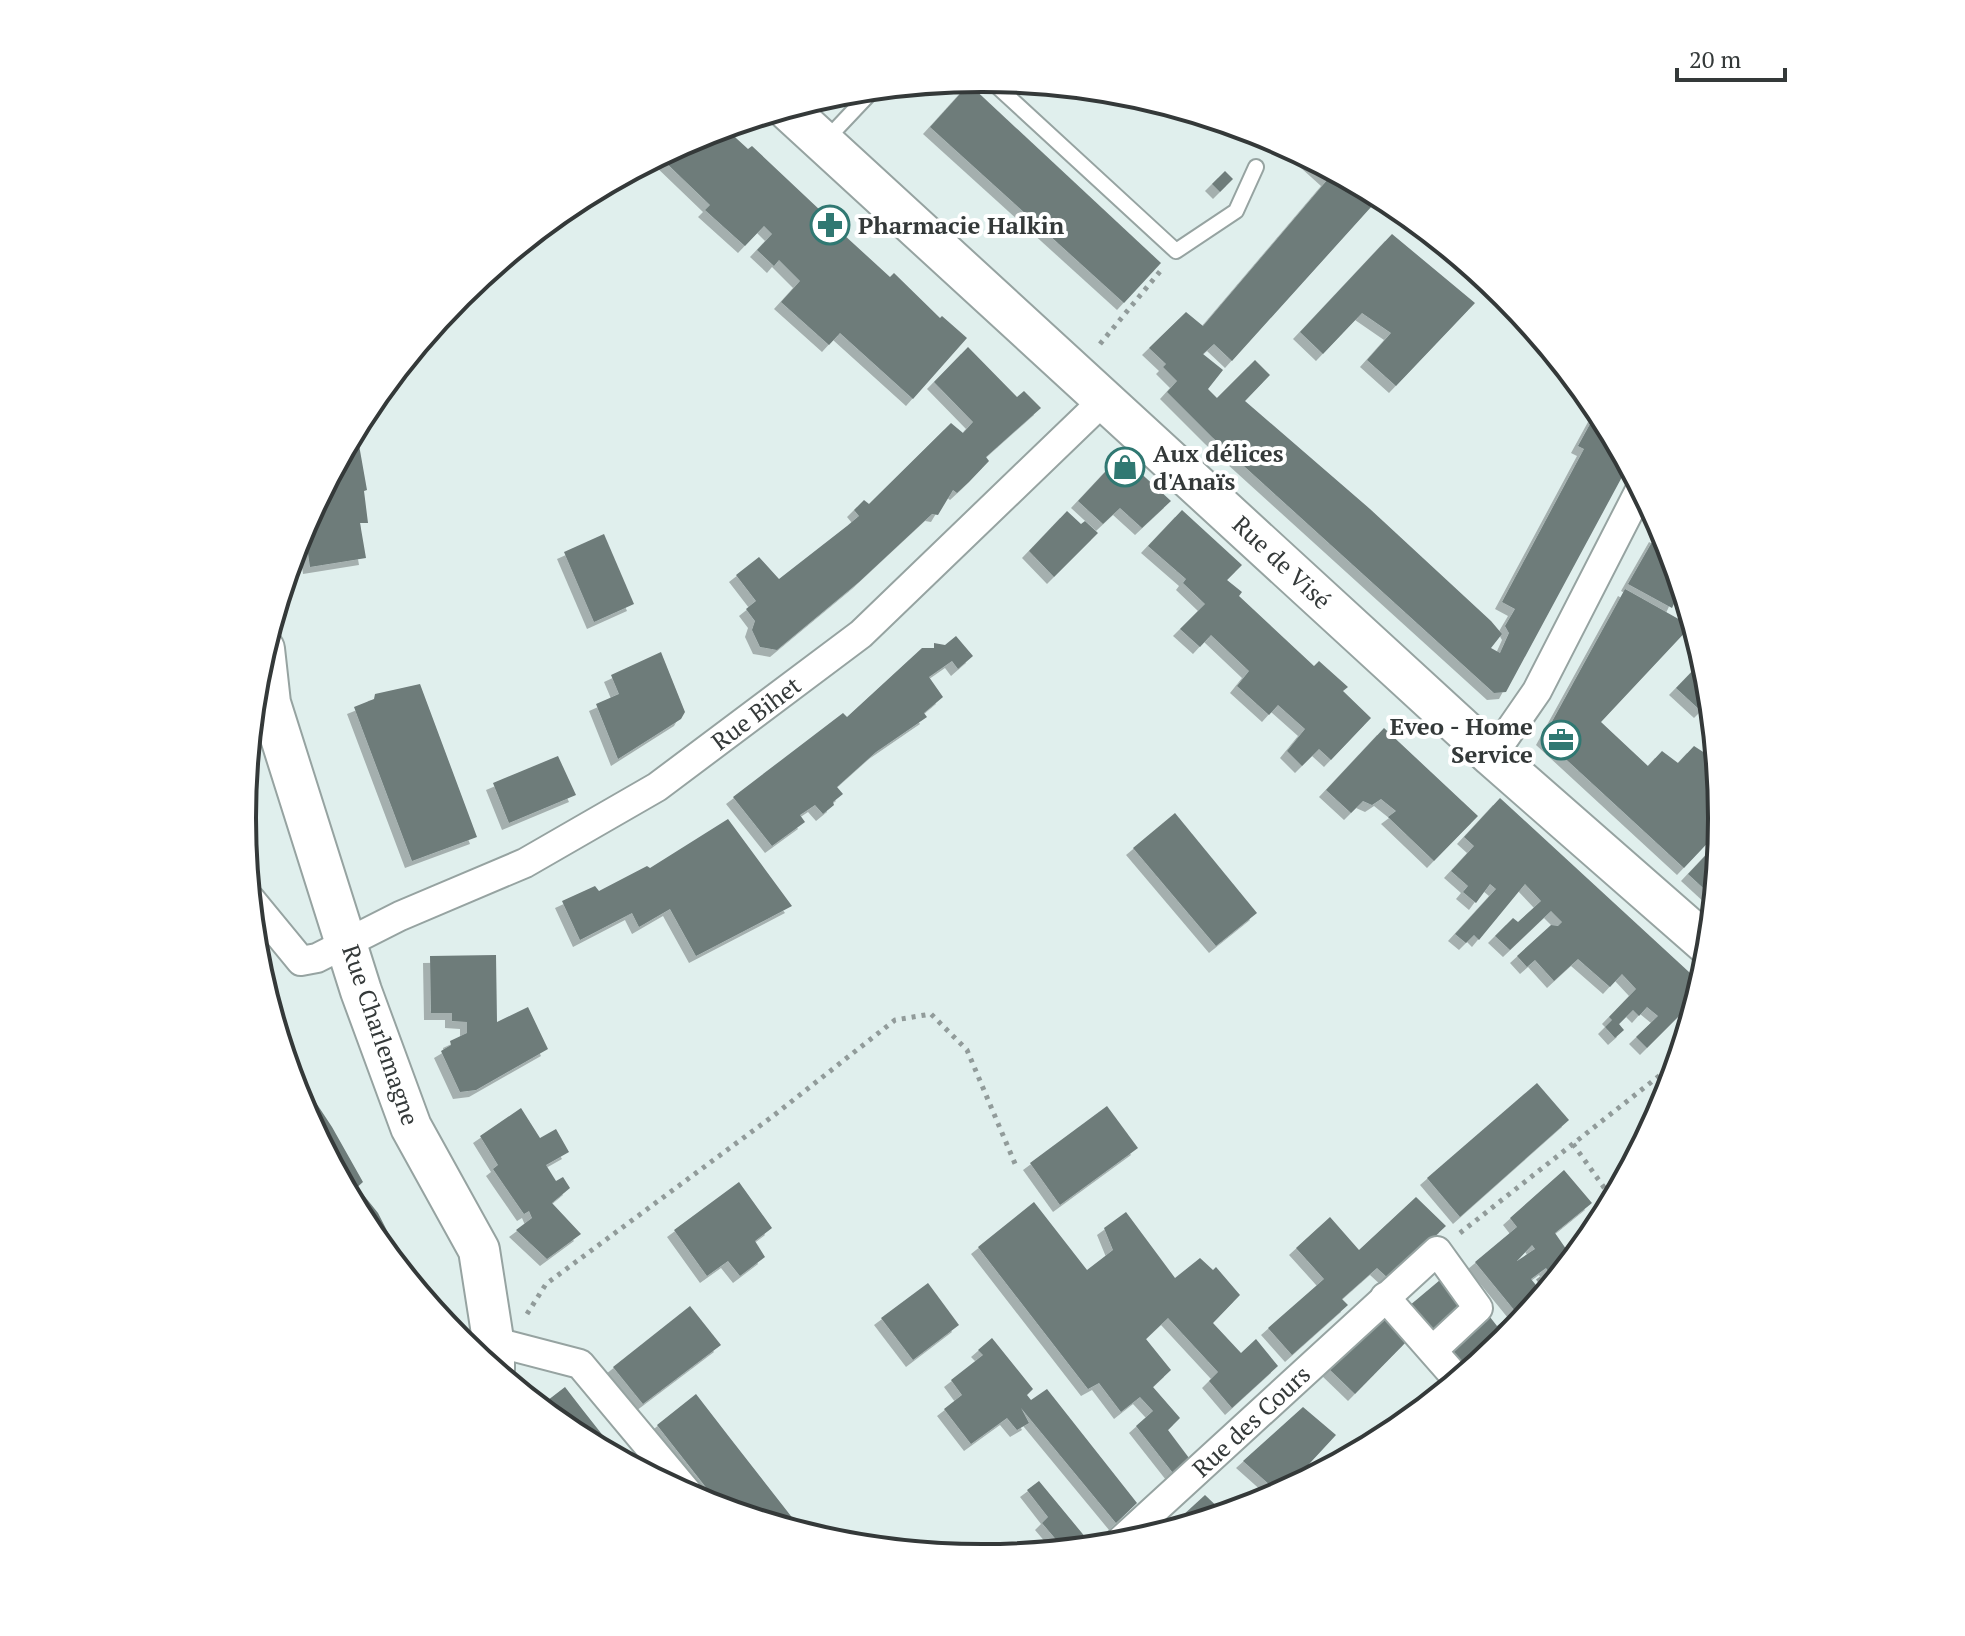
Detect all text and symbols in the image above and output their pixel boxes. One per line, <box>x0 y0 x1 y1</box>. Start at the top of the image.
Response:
scale bar <box>1677 32 1785 82</box>
text: 20 m <box>1689 43 1741 75</box>
pharmacy icon: Pharmacie Halkin <box>809 204 851 246</box>
place label: Pharmacie Halkin <box>858 209 1065 241</box>
place label: Aux délices d'Anaïs <box>1153 437 1284 497</box>
shop icon: Aux délices d'Anaïs <box>1104 446 1146 488</box>
street label: Rue de Visé <box>1226 508 1338 616</box>
street label: Rue Bihet <box>705 669 807 757</box>
place label: Eveo - Home Service <box>1390 710 1533 770</box>
office icon: Eveo - Home Service <box>1540 719 1582 761</box>
street label: Rue Charlemagne <box>335 940 427 1130</box>
street label: Rue des Cours <box>1185 1358 1317 1484</box>

